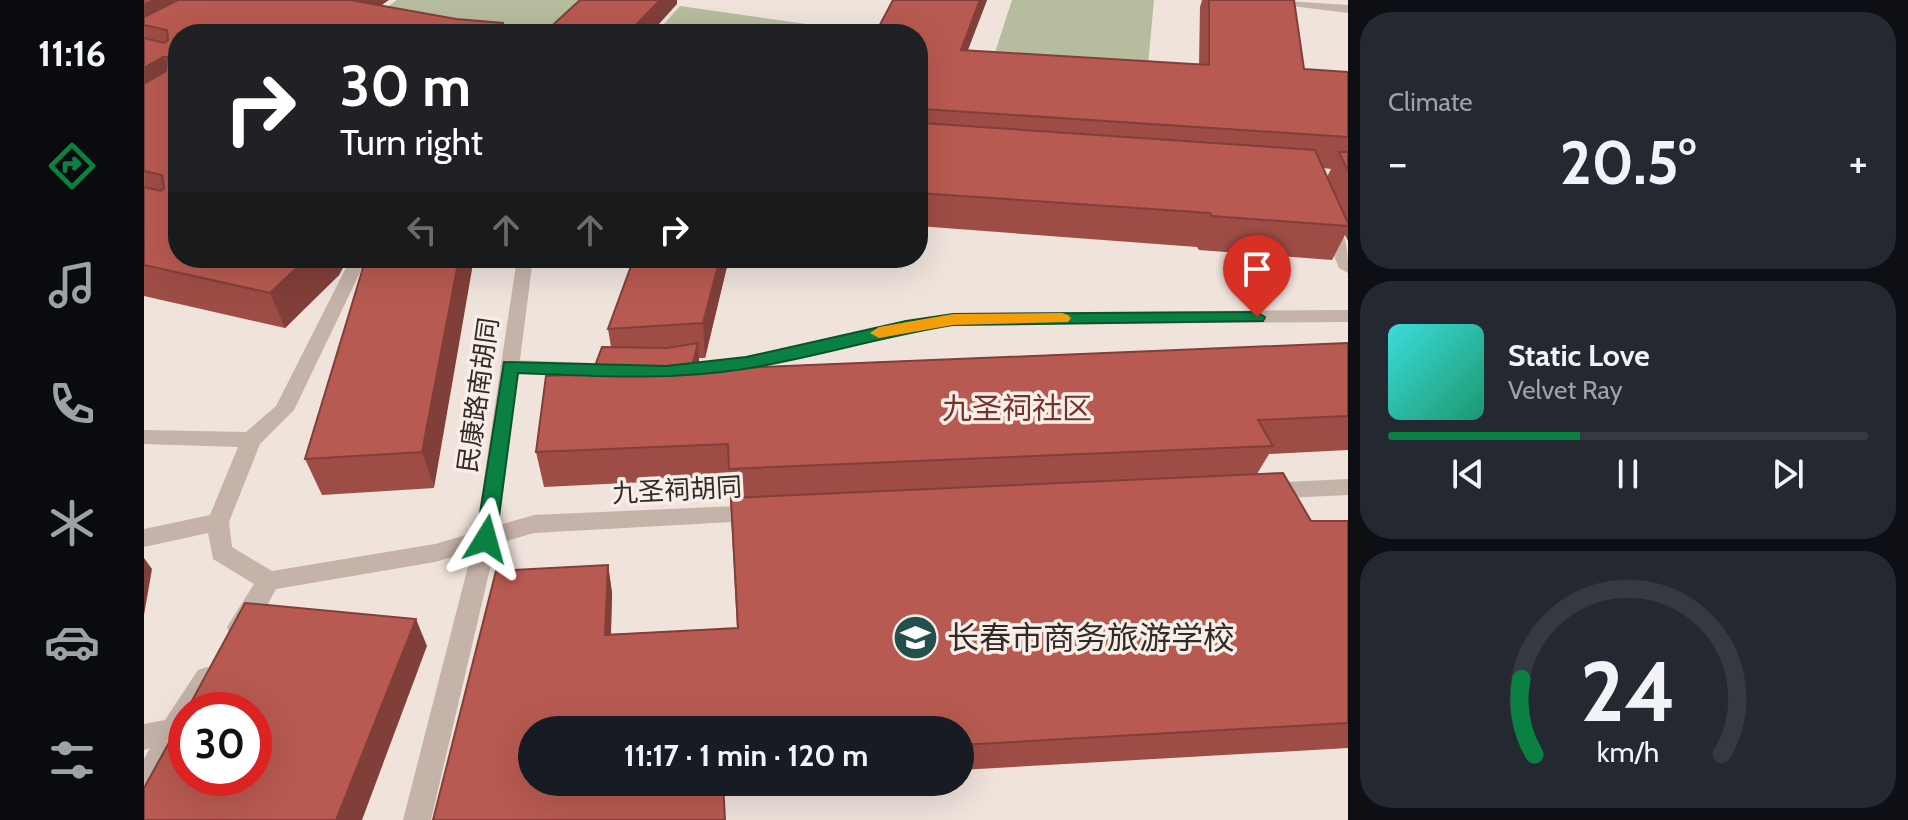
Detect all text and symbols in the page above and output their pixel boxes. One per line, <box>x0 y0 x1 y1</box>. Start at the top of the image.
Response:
text: 11:16 <box>38 31 106 75</box>
text: 30 m <box>340 52 471 120</box>
icon: right <box>208 56 312 160</box>
text: Climate <box>1388 86 1473 118</box>
text: Turn right <box>340 120 483 164</box>
text: 20.5° <box>1560 126 1696 199</box>
text: − <box>1388 136 1407 189</box>
text: + <box>1849 136 1868 189</box>
icon: directions <box>44 138 100 194</box>
icon: left <box>400 208 444 252</box>
icon: ahead <box>484 208 528 252</box>
icon: ahead <box>568 208 612 252</box>
icon: right <box>652 208 696 252</box>
pin <box>1223 235 1291 317</box>
icon: arrive <box>1235 247 1279 291</box>
icon: music <box>44 257 100 313</box>
street label: 民康路南胡同 <box>451 316 505 474</box>
text: Static Love <box>1508 337 1650 374</box>
text: Velvet Ray <box>1508 374 1623 406</box>
icon: phone <box>44 376 100 432</box>
district label: 九圣祠社区 <box>942 390 1092 427</box>
icon: previous <box>1446 452 1490 496</box>
icon: pause <box>1606 452 1650 496</box>
icon: next <box>1766 452 1810 496</box>
street label: 九圣祠胡同 <box>611 471 743 509</box>
icon: climate <box>44 495 100 551</box>
position arrow <box>444 497 528 581</box>
school or university icon: 长春市商务旅游学校 <box>892 613 940 661</box>
icon: car <box>44 614 100 670</box>
place label: 长春市商务旅游学校 <box>947 618 1235 657</box>
text: 24 <box>1580 641 1676 742</box>
speed limit sign: 30 <box>168 692 272 796</box>
icon: filters <box>44 732 100 788</box>
text: km/h <box>1597 735 1659 770</box>
text: 11:17 · 1 min · 120 m <box>624 737 868 774</box>

